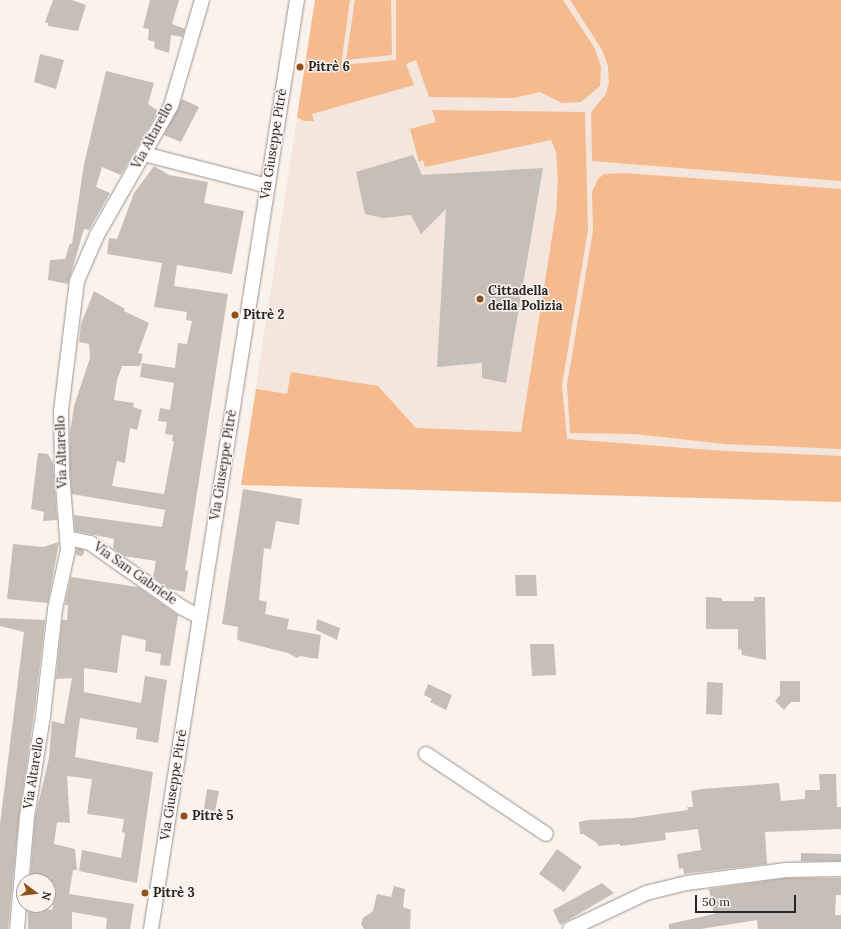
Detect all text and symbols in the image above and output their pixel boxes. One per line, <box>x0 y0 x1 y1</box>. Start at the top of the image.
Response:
place label: Pitrè 6 <box>308 59 350 75</box>
marker: Pitrè 6 <box>295 62 305 72</box>
street label: Via Giuseppe Pitrè <box>258 88 290 200</box>
street label: Via Altarello <box>129 100 177 172</box>
place label: Cittadella della Polizia <box>488 284 563 315</box>
marker: Cittadella della Polizia <box>475 294 485 304</box>
place label: Pitrè 2 <box>243 307 284 323</box>
marker: Pitrè 2 <box>230 310 240 320</box>
street label: Via Giuseppe Pitrè <box>208 409 240 521</box>
street label: Via Altarello <box>53 415 71 489</box>
street label: Via San Gabriele <box>90 539 180 609</box>
street label: Via Giuseppe Pitrè <box>158 729 190 841</box>
street label: Via Altarello <box>21 736 47 810</box>
place label: Pitrè 5 <box>192 808 233 824</box>
marker: Pitrè 5 <box>179 811 189 821</box>
north arrow <box>16 873 56 913</box>
place label: Pitrè 3 <box>153 885 195 901</box>
scale bar <box>697 887 798 913</box>
marker: Pitrè 3 <box>140 888 150 898</box>
text: N <box>39 890 54 902</box>
text: 50 m <box>702 894 730 909</box>

